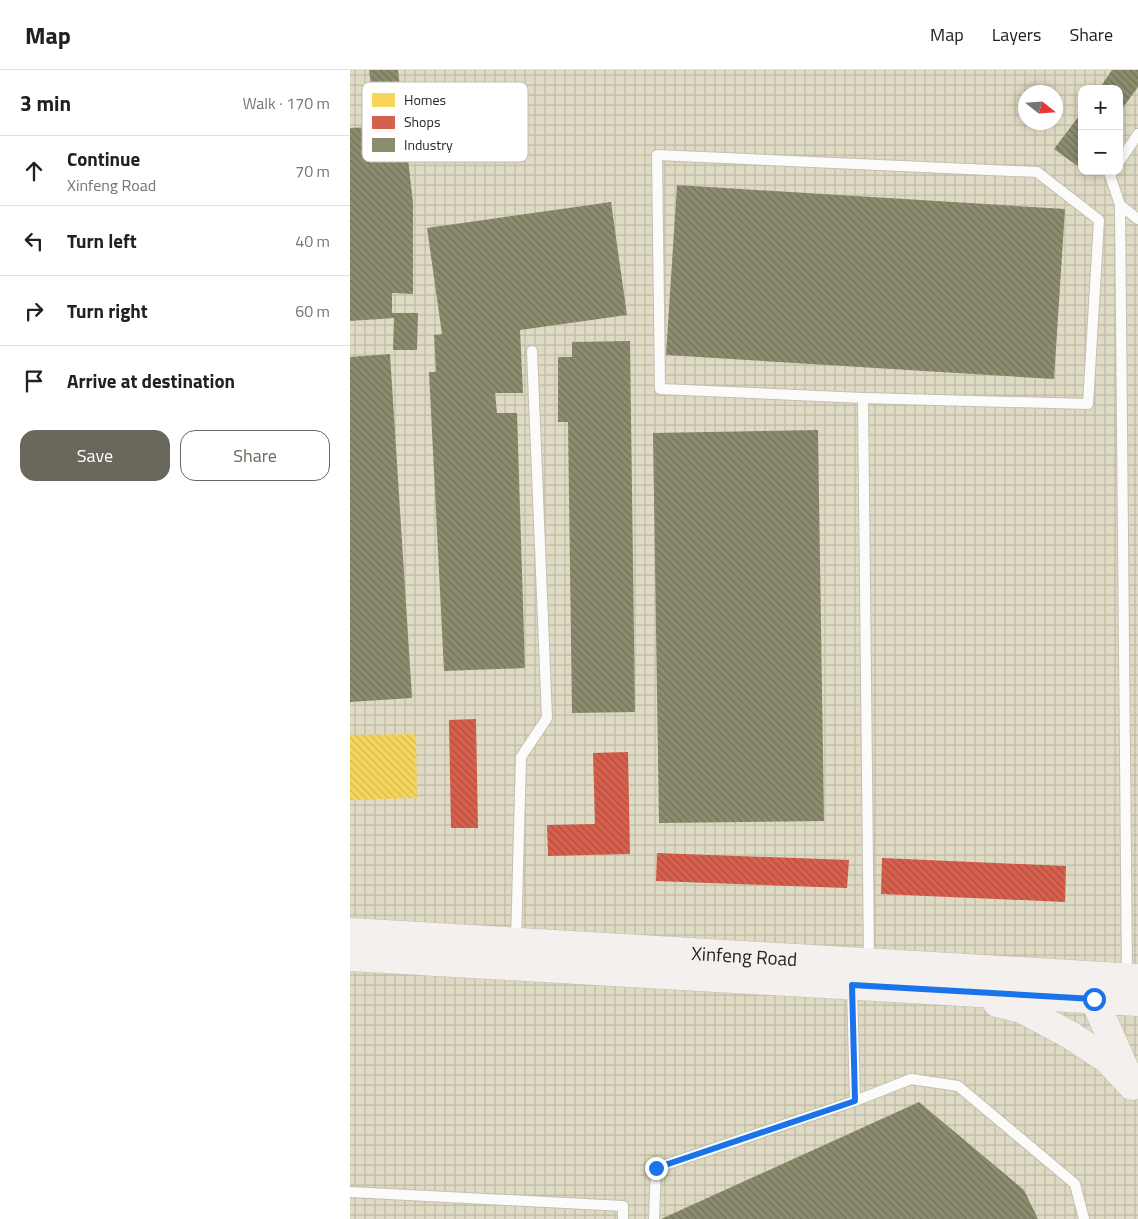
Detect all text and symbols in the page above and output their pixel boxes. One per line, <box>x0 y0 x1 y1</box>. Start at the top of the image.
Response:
text: Map <box>25 17 71 53</box>
text: Map <box>930 21 964 48</box>
text: Layers <box>992 21 1041 48</box>
text: Share <box>1069 21 1113 48</box>
legend <box>362 82 528 162</box>
north arrow <box>1018 85 1063 130</box>
map controls <box>1078 85 1123 175</box>
button: + <box>1078 85 1123 130</box>
text: 3 min <box>20 87 71 119</box>
text: Homes <box>404 89 446 110</box>
text: Walk · 170 m <box>242 91 330 115</box>
text: Shops <box>404 111 440 132</box>
button: − <box>1078 130 1123 175</box>
text: Industry <box>404 134 453 155</box>
text: Continue <box>67 144 140 173</box>
icon: ahead <box>20 157 48 185</box>
text: 70 m <box>295 159 330 183</box>
text: Xinfeng Road <box>67 173 156 197</box>
text: Turn left <box>67 226 137 255</box>
icon: left <box>20 227 48 255</box>
text: 40 m <box>295 229 330 253</box>
text: Turn right <box>67 296 148 325</box>
icon: right <box>20 297 48 325</box>
text: 60 m <box>295 299 330 323</box>
text: Arrive at destination <box>67 366 235 395</box>
icon: arrive <box>20 367 48 395</box>
button: Save <box>20 430 170 481</box>
button: Share <box>180 430 330 481</box>
street label: Xinfeng Road <box>691 937 798 973</box>
route start <box>1083 988 1106 1011</box>
route end <box>645 1157 668 1180</box>

